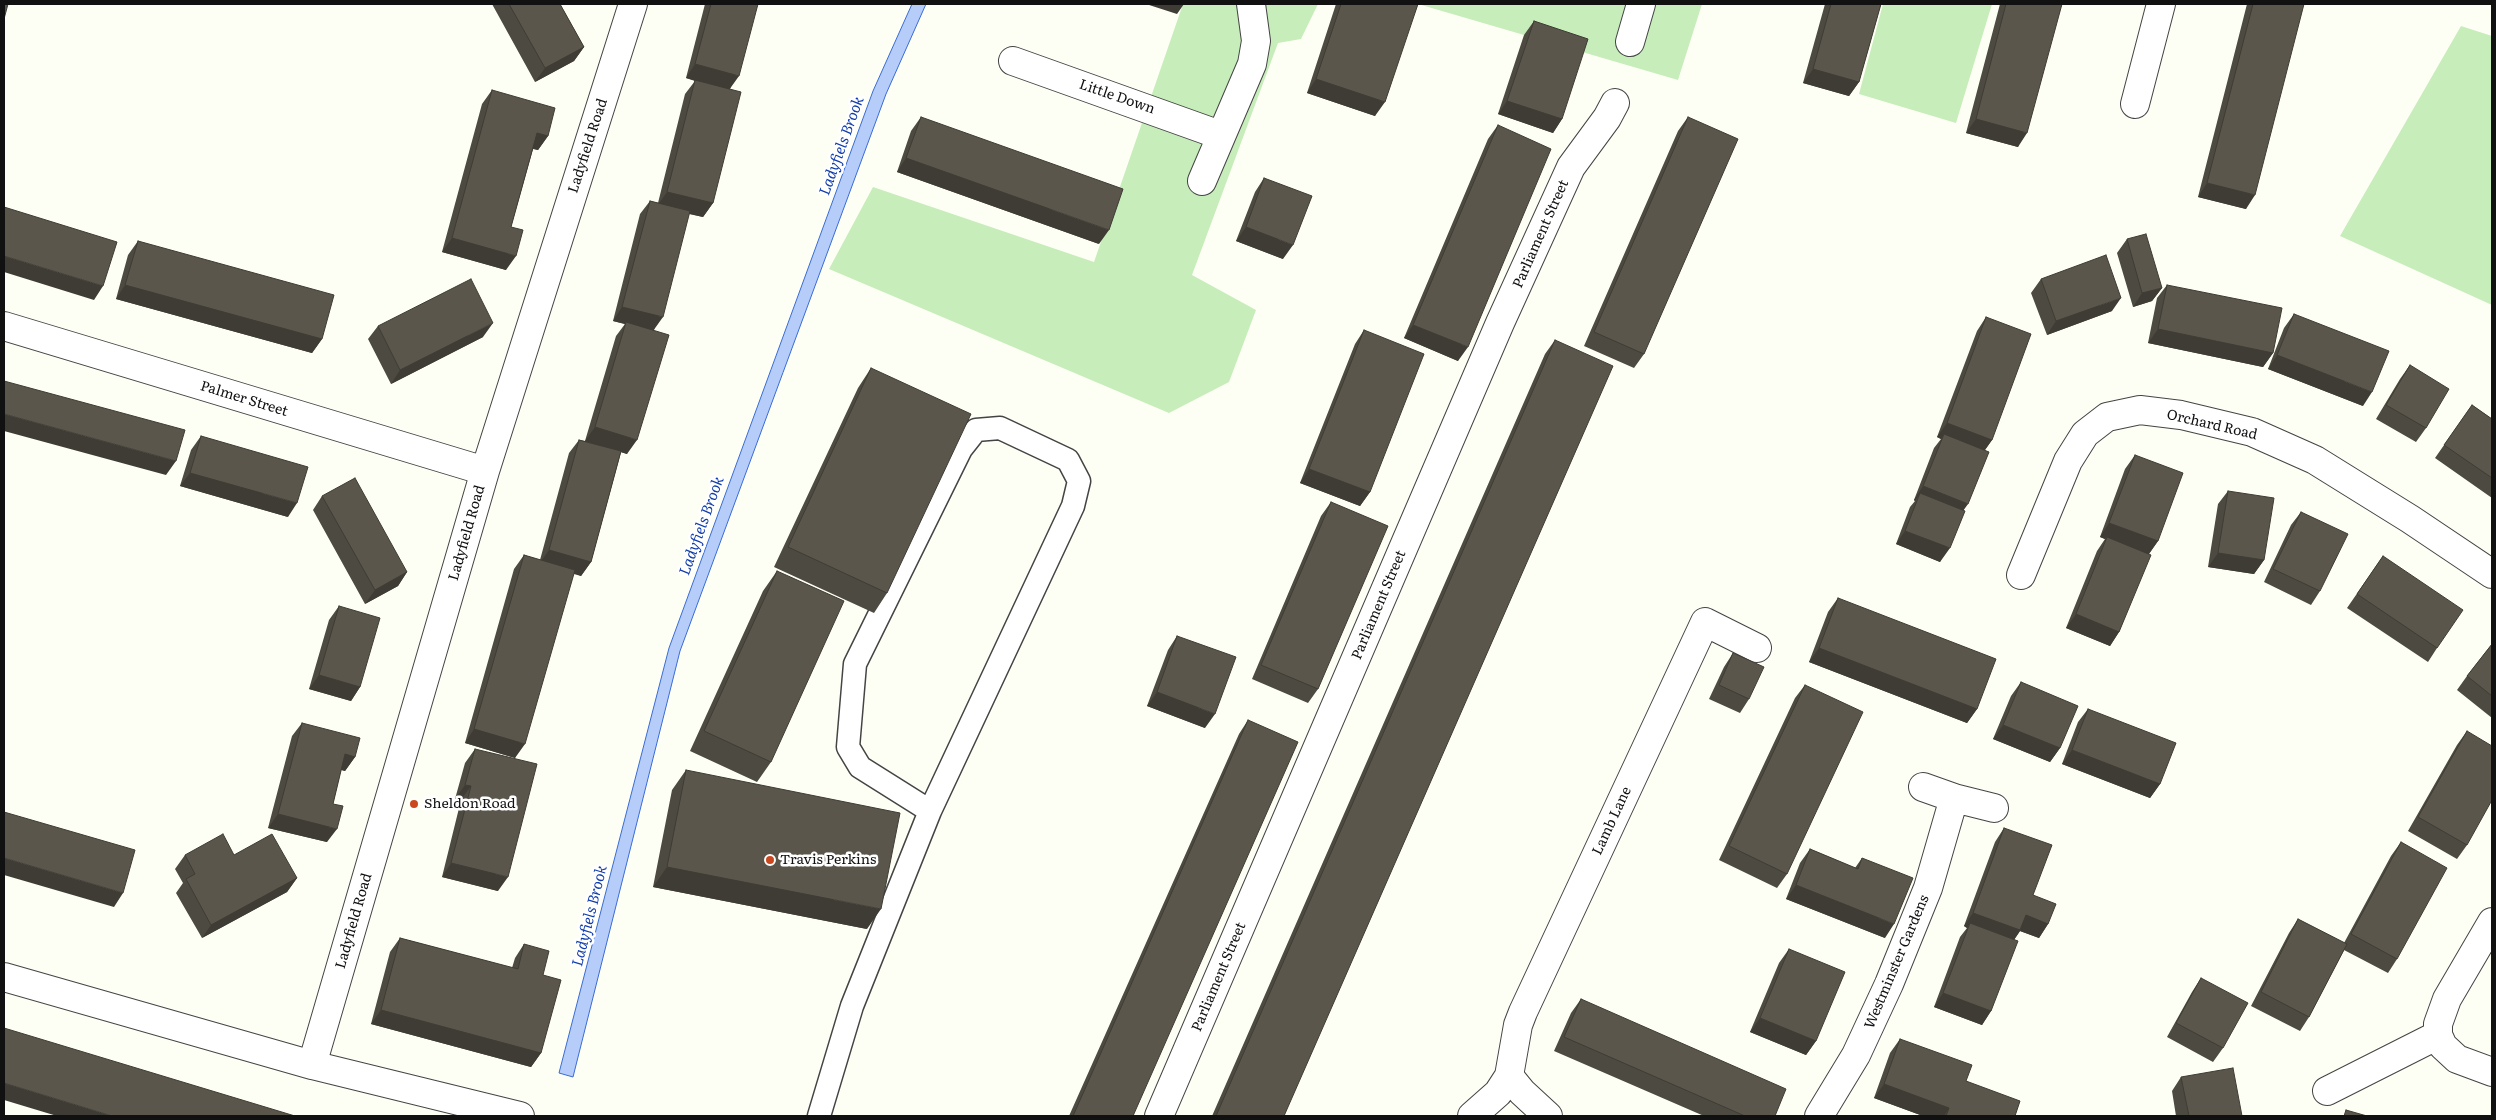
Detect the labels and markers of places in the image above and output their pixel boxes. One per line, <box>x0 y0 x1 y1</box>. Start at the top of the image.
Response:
place label: Sheldon Road <box>424 796 516 812</box>
marker: Sheldon Road <box>408 798 420 810</box>
place label: Travis Perkins <box>780 852 876 868</box>
marker: Travis Perkins <box>764 854 776 866</box>

